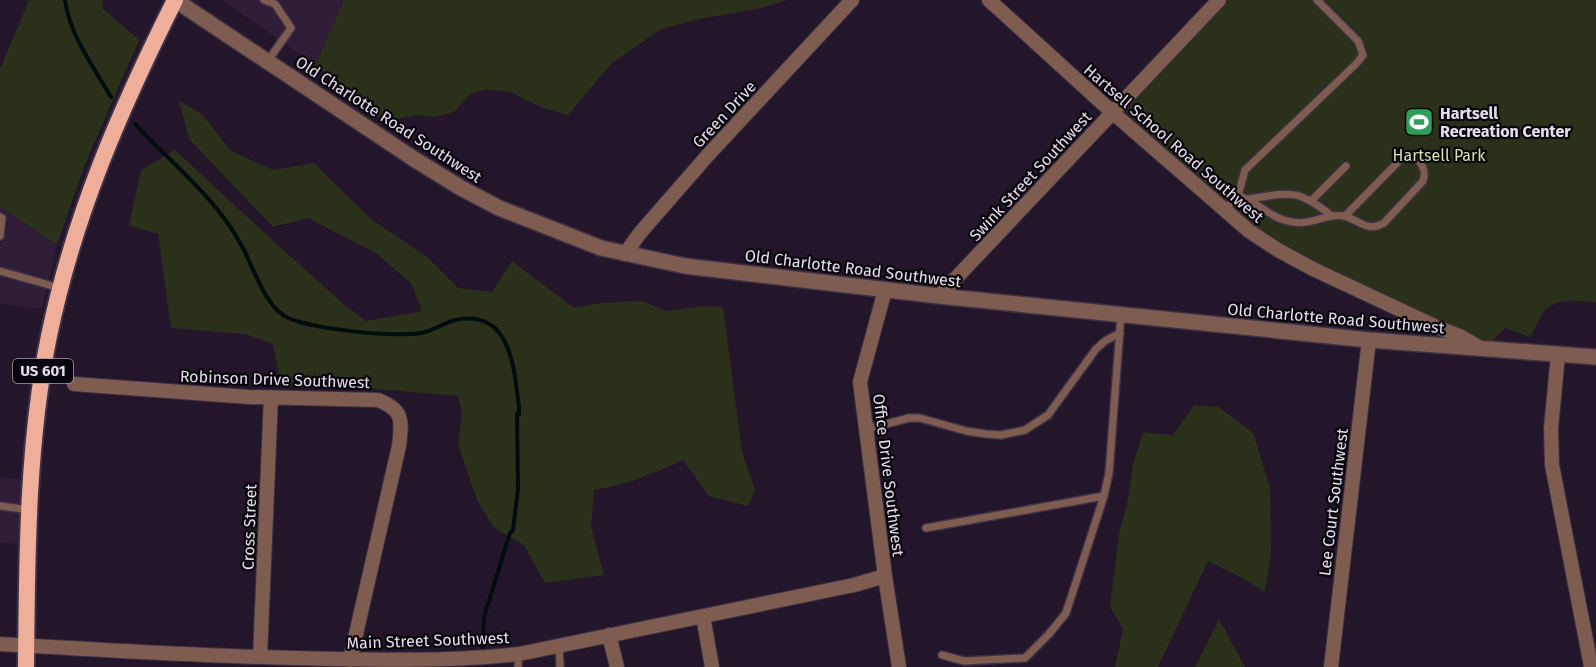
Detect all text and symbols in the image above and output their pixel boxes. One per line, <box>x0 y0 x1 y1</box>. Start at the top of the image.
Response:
street label: Old Charlotte Road Southwest <box>292 52 485 187</box>
street label: Hartsell School Road Southwest <box>1080 60 1268 227</box>
street label: Green Drive <box>689 77 760 152</box>
place label: Hartsell Recreation Center <box>1440 104 1571 141</box>
sports icon: Hartsell Recreation Center <box>1403 106 1435 138</box>
street label: Swink Street Southwest <box>965 107 1095 245</box>
park label: Hartsell Park <box>1393 146 1486 165</box>
street label: Old Charlotte Road Southwest <box>744 246 962 291</box>
street label: Old Charlotte Road Southwest <box>1227 300 1446 337</box>
road number: US 601 <box>13 359 73 383</box>
street label: Robinson Drive Southwest <box>180 367 371 392</box>
street label: Office Drive Southwest <box>869 393 908 558</box>
street label: Lee Court Southwest <box>1315 427 1352 577</box>
street label: Cross Street <box>239 483 261 570</box>
street label: Main Street Southwest <box>346 628 510 653</box>

